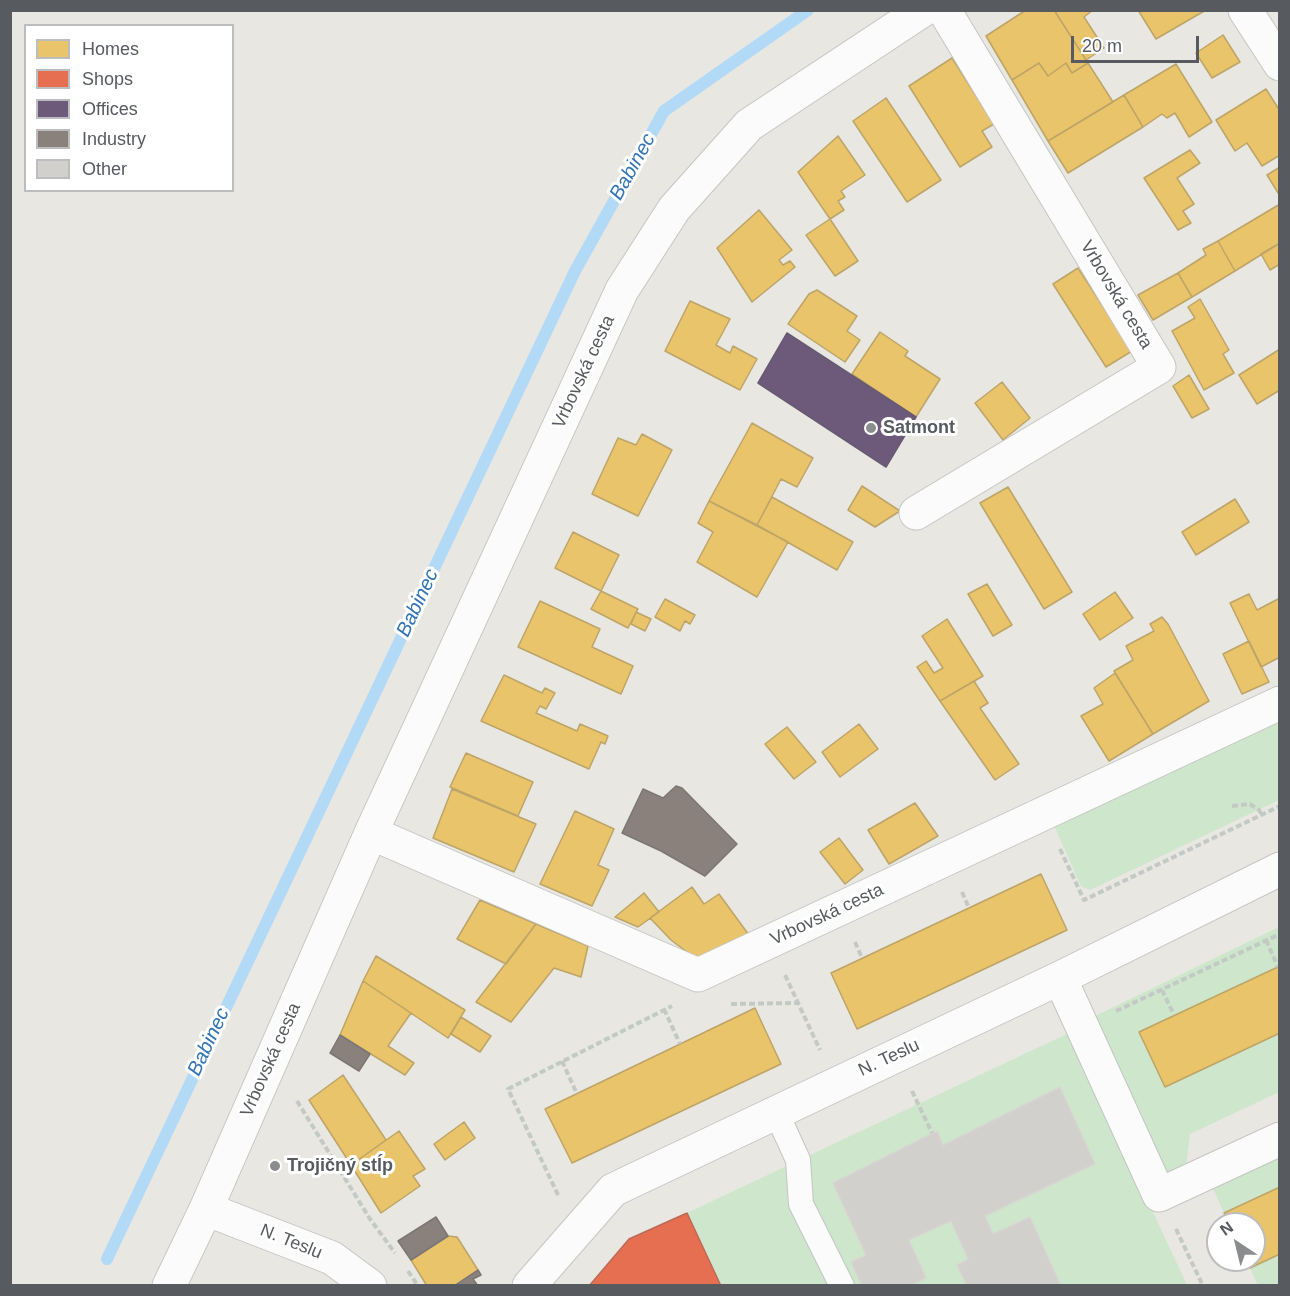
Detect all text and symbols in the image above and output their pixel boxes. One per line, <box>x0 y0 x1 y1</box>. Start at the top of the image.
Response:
legend <box>24 24 234 192</box>
scale bar <box>1074 24 1202 62</box>
text: 20 m <box>1082 36 1122 56</box>
text: Homes <box>82 39 139 59</box>
text: Shops <box>82 69 133 89</box>
text: Offices <box>82 99 138 119</box>
text: Industry <box>82 129 146 149</box>
water label: Babinec <box>605 130 661 204</box>
text: Other <box>82 159 127 179</box>
street label: Vrbovská cesta <box>1075 237 1157 353</box>
street label: Vrbovská cesta <box>548 312 620 432</box>
place label: Satmont <box>883 417 955 439</box>
marker: Satmont <box>864 421 878 435</box>
water label: Babinec <box>392 565 444 641</box>
street label: Vrbovská cesta <box>767 879 887 951</box>
street label: Vrbovská cesta <box>236 1000 306 1120</box>
water label: Babinec <box>183 1004 235 1080</box>
street label: N. Teslu <box>855 1034 923 1082</box>
place label: Trojičný stĺp <box>287 1155 393 1177</box>
marker: Trojičný stĺp <box>268 1159 282 1173</box>
north arrow <box>1206 1212 1266 1272</box>
text: N <box>1217 1218 1236 1239</box>
street label: N. Teslu <box>257 1220 325 1264</box>

